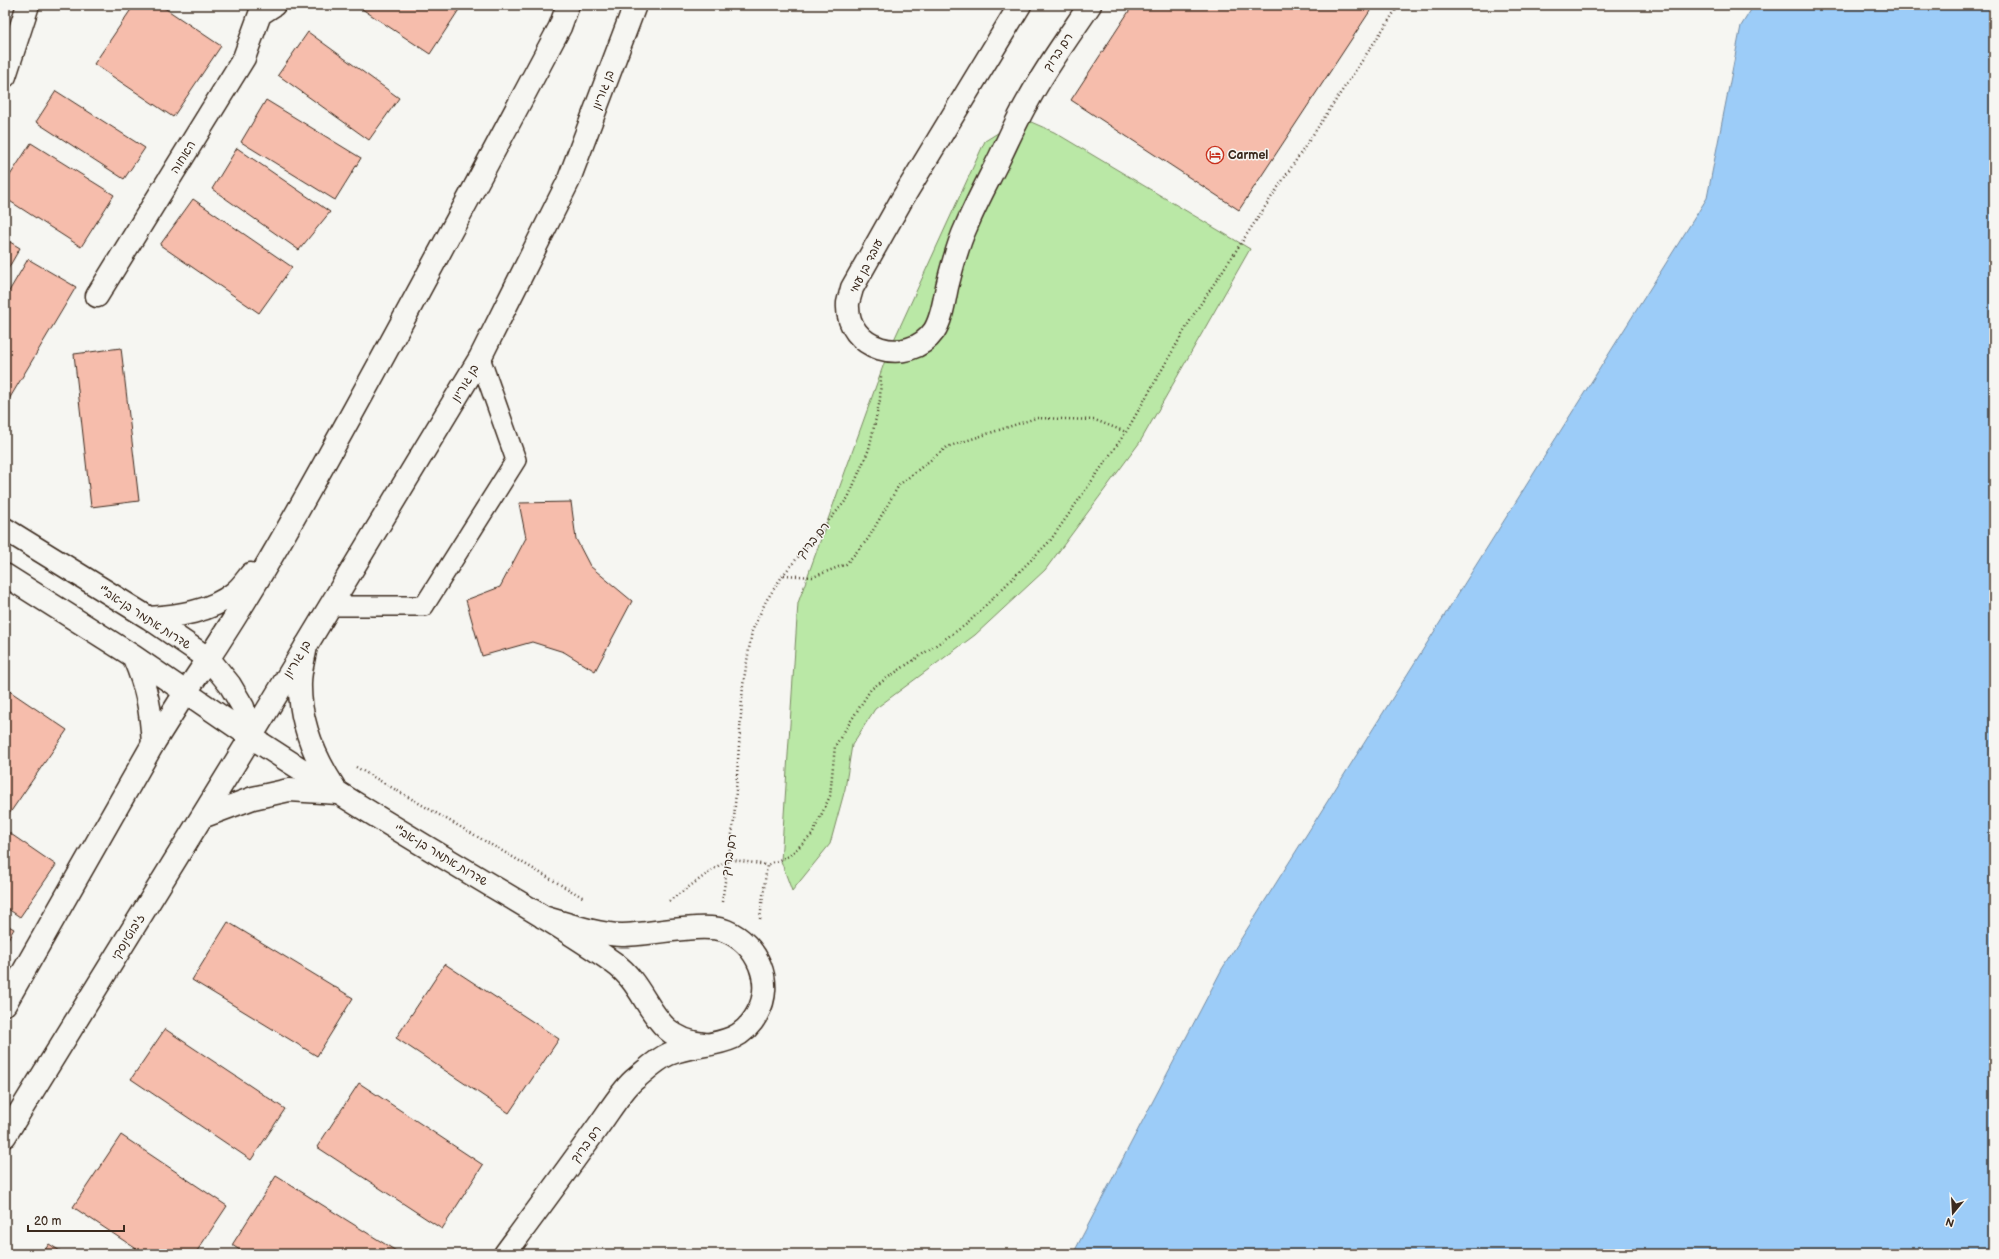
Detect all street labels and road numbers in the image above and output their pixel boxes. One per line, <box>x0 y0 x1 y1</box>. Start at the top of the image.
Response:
street label: רם ברוך <box>1040 30 1077 74</box>
street label: בן גוריון <box>589 68 618 112</box>
street label: האחוה <box>168 138 199 177</box>
street label: עובד בן עמי <box>846 236 887 296</box>
street label: בן גוריון <box>448 362 482 405</box>
street label: רם ברוך <box>794 519 833 561</box>
street label: שדרות אתמר בן-אב"י <box>96 582 194 653</box>
street label: בן גוריון <box>280 638 314 681</box>
street label: שדרות אתמר בן-אב"י <box>391 821 491 890</box>
street label: רם ברוך <box>719 833 740 877</box>
street label: ז'בוטינסקי <box>108 911 148 963</box>
street label: רם ברוך <box>568 1123 605 1166</box>

